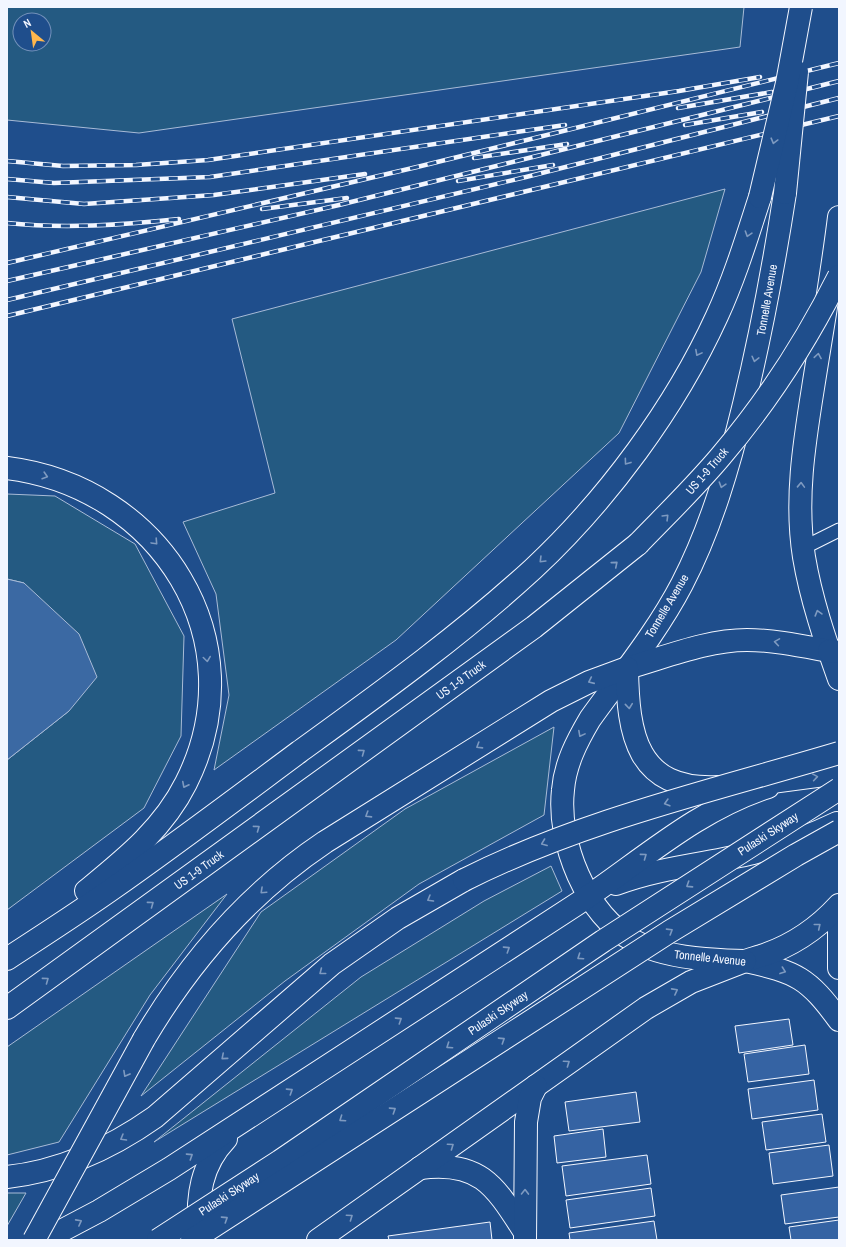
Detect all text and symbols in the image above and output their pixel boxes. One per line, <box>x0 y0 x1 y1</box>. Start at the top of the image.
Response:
north arrow <box>12 12 52 52</box>
text: N <box>21 16 33 31</box>
one-way arrow <box>770 137 779 144</box>
one-way arrow <box>744 230 753 237</box>
street label: Tonnelle Avenue <box>753 263 781 337</box>
one-way arrow <box>695 349 702 357</box>
one-way arrow <box>813 353 822 359</box>
one-way arrow <box>751 356 760 363</box>
street label: US 1-9 Truck <box>682 444 732 498</box>
one-way arrow <box>625 458 632 465</box>
one-way arrow <box>41 471 48 480</box>
one-way arrow <box>718 481 727 488</box>
one-way arrow <box>797 482 805 488</box>
one-way arrow <box>661 514 669 522</box>
one-way arrow <box>150 538 157 545</box>
one-way arrow <box>539 555 547 563</box>
one-way arrow <box>610 561 618 568</box>
street label: Tonnelle Avenue <box>642 571 692 641</box>
one-way arrow <box>814 610 823 617</box>
one-way arrow <box>774 638 780 647</box>
one-way arrow <box>202 656 211 662</box>
street label: US 1-9 Truck <box>433 657 489 703</box>
one-way arrow <box>587 676 595 684</box>
one-way arrow <box>625 703 634 709</box>
one-way arrow <box>579 730 586 737</box>
one-way arrow <box>476 742 483 749</box>
one-way arrow <box>358 749 365 757</box>
one-way arrow <box>811 773 818 781</box>
one-way arrow <box>182 781 189 788</box>
one-way arrow <box>664 798 671 807</box>
street label: Pulaski Skyway <box>735 808 801 859</box>
one-way arrow <box>365 810 372 818</box>
one-way arrow <box>252 826 259 833</box>
one-way arrow <box>540 839 547 847</box>
street label: US 1-9 Truck <box>171 847 227 893</box>
one-way arrow <box>639 854 646 861</box>
one-way arrow <box>686 881 693 888</box>
one-way arrow <box>260 886 268 893</box>
one-way arrow <box>427 895 434 902</box>
one-way arrow <box>147 901 154 909</box>
one-way arrow <box>813 923 820 930</box>
one-way arrow <box>666 929 673 936</box>
street label: Tonnelle Avenue <box>673 946 747 970</box>
one-way arrow <box>503 947 510 954</box>
one-way arrow <box>577 952 584 960</box>
one-way arrow <box>780 966 787 974</box>
one-way arrow <box>320 967 327 974</box>
one-way arrow <box>41 978 48 985</box>
street label: Pulaski Skyway <box>465 987 531 1039</box>
one-way arrow <box>671 988 678 995</box>
one-way arrow <box>394 1018 401 1025</box>
one-way arrow <box>498 1037 505 1044</box>
one-way arrow <box>446 1041 453 1049</box>
one-way arrow <box>221 1052 229 1060</box>
one-way arrow <box>563 1061 570 1068</box>
one-way arrow <box>123 1069 130 1077</box>
one-way arrow <box>285 1089 292 1096</box>
one-way arrow <box>389 1107 396 1115</box>
one-way arrow <box>339 1114 346 1122</box>
one-way arrow <box>119 1133 127 1140</box>
one-way arrow <box>447 1144 454 1151</box>
one-way arrow <box>186 1153 193 1160</box>
street label: Pulaski Skyway <box>196 1168 262 1219</box>
one-way arrow <box>521 1189 529 1195</box>
one-way arrow <box>346 1215 353 1222</box>
one-way arrow <box>221 1216 228 1224</box>
one-way arrow <box>74 1219 82 1227</box>

